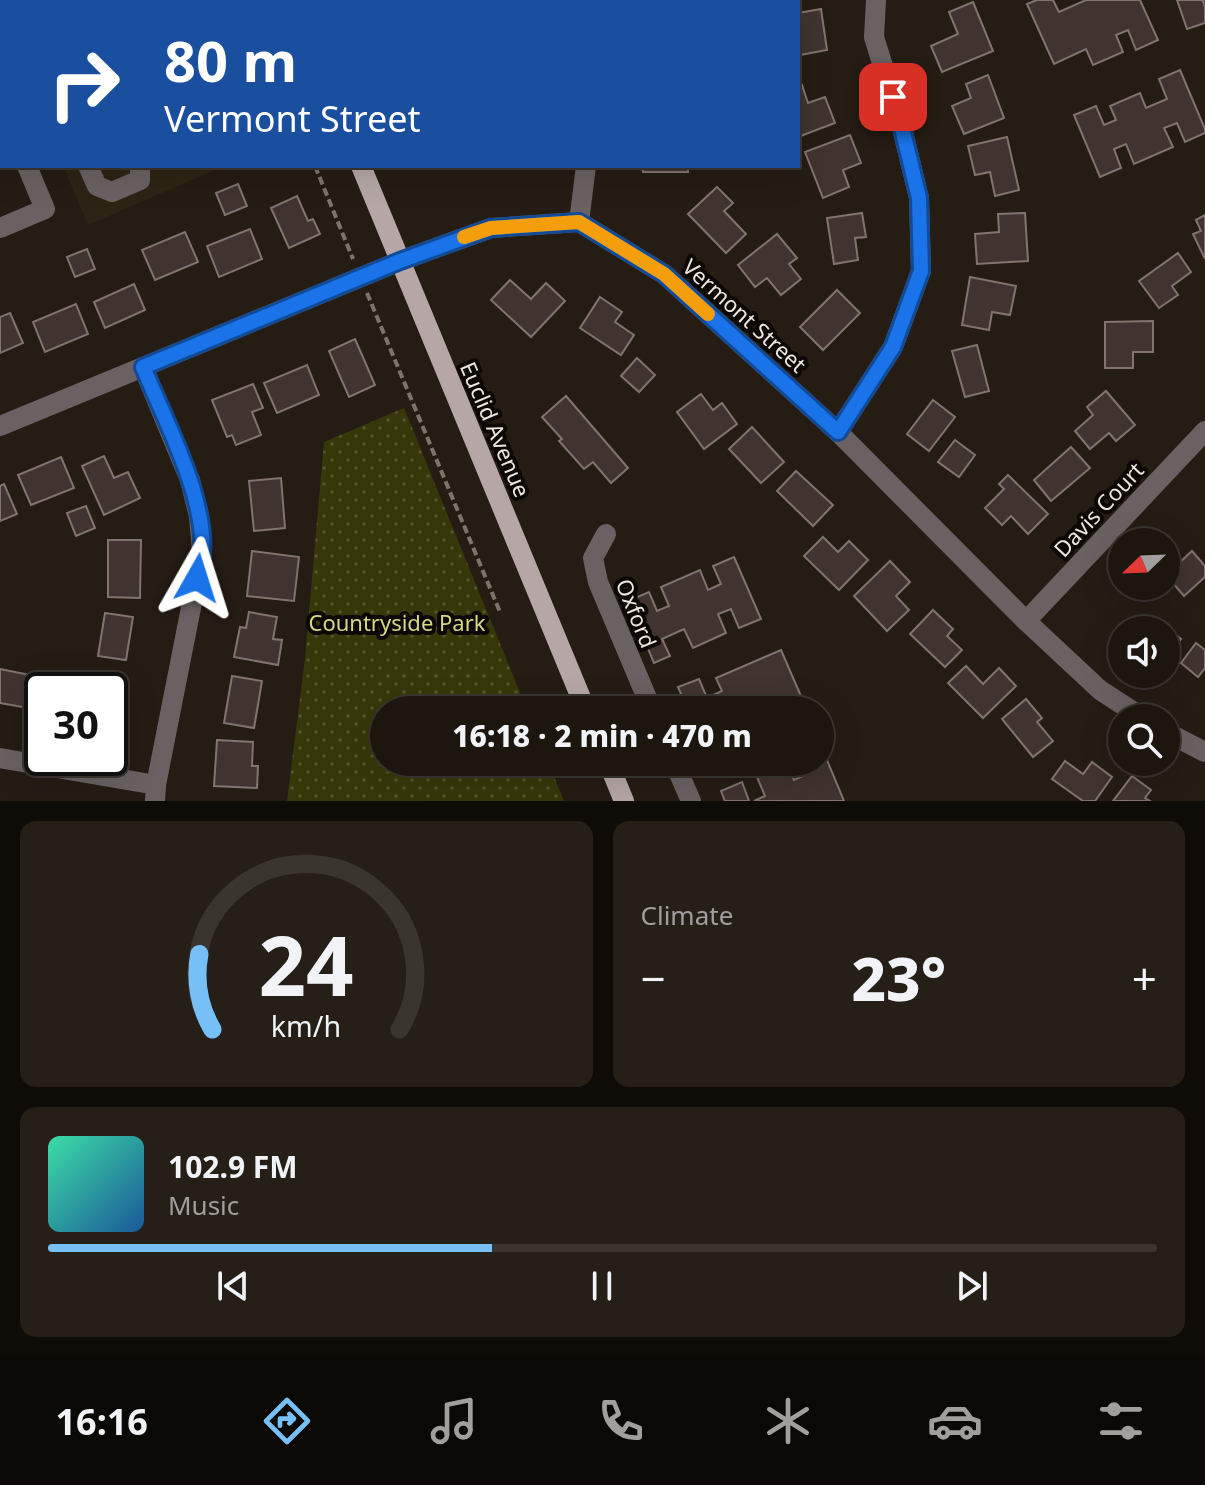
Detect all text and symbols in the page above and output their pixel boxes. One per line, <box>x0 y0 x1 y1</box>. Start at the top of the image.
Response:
text: 80 m <box>164 22 297 98</box>
icon: right <box>32 32 136 136</box>
pin <box>859 63 927 131</box>
icon: arrive <box>871 75 915 119</box>
text: Vermont Street <box>164 94 421 143</box>
street label: Vermont Street <box>677 251 813 379</box>
street label: Euclid Avenue <box>454 357 538 501</box>
street label: Davis Court <box>1046 455 1150 563</box>
north arrow <box>1108 528 1180 600</box>
map controls <box>1108 528 1180 776</box>
position arrow <box>155 536 239 620</box>
street label: Oxford <box>610 574 664 652</box>
park label: Countryside Park <box>308 607 486 637</box>
button: sound <box>1108 616 1180 688</box>
speed limit sign: 30 <box>24 672 128 776</box>
button: search <box>1108 704 1180 776</box>
text: 16:18 · 2 min · 470 m <box>452 715 752 756</box>
text: Climate <box>641 897 733 933</box>
text: 24 <box>259 907 354 1020</box>
text: 23° <box>851 937 946 1019</box>
text: − <box>641 948 666 1008</box>
text: + <box>1132 948 1157 1008</box>
text: km/h <box>271 1006 341 1045</box>
text: 102.9 FM <box>168 1146 298 1187</box>
text: Music <box>168 1187 239 1223</box>
icon: previous <box>211 1264 255 1308</box>
icon: pause <box>580 1264 624 1308</box>
icon: next <box>950 1264 994 1308</box>
icon: directions <box>259 1393 315 1449</box>
icon: music <box>426 1393 482 1449</box>
icon: phone <box>593 1393 649 1449</box>
icon: climate <box>760 1393 816 1449</box>
icon: car <box>927 1393 983 1449</box>
icon: filters <box>1093 1393 1149 1449</box>
text: 16:16 <box>55 1397 148 1446</box>

